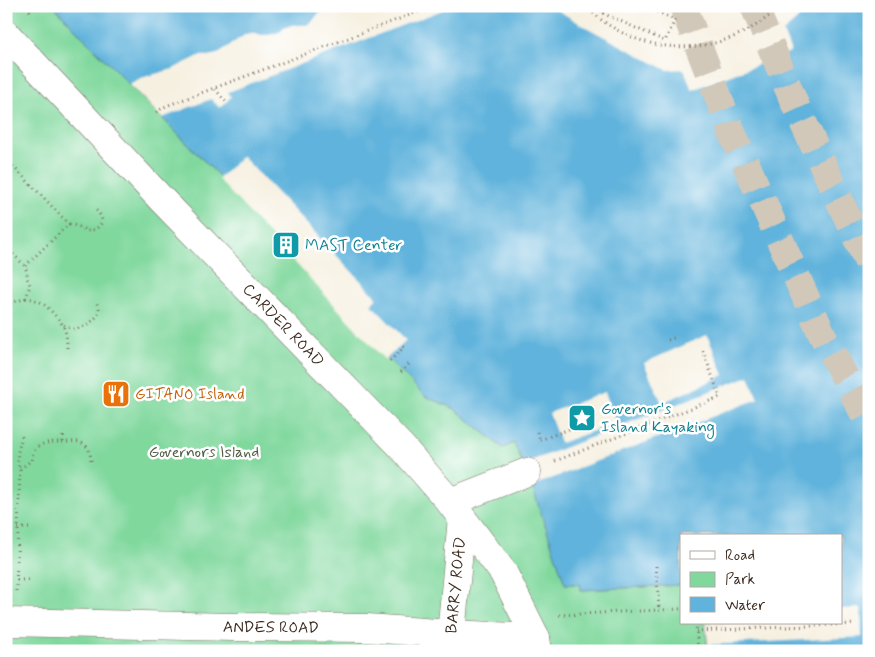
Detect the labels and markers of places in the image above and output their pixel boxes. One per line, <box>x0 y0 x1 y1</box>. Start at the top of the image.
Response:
building icon: MAST Center <box>271 230 301 260</box>
place label: MAST Center <box>305 235 402 256</box>
restaurant icon: GITANO Island <box>101 379 131 409</box>
place label: GITANO Island <box>135 384 245 405</box>
place label: Governor's Island Kayaking <box>601 399 715 439</box>
place icon: Governor's Island Kayaking <box>567 403 597 433</box>

